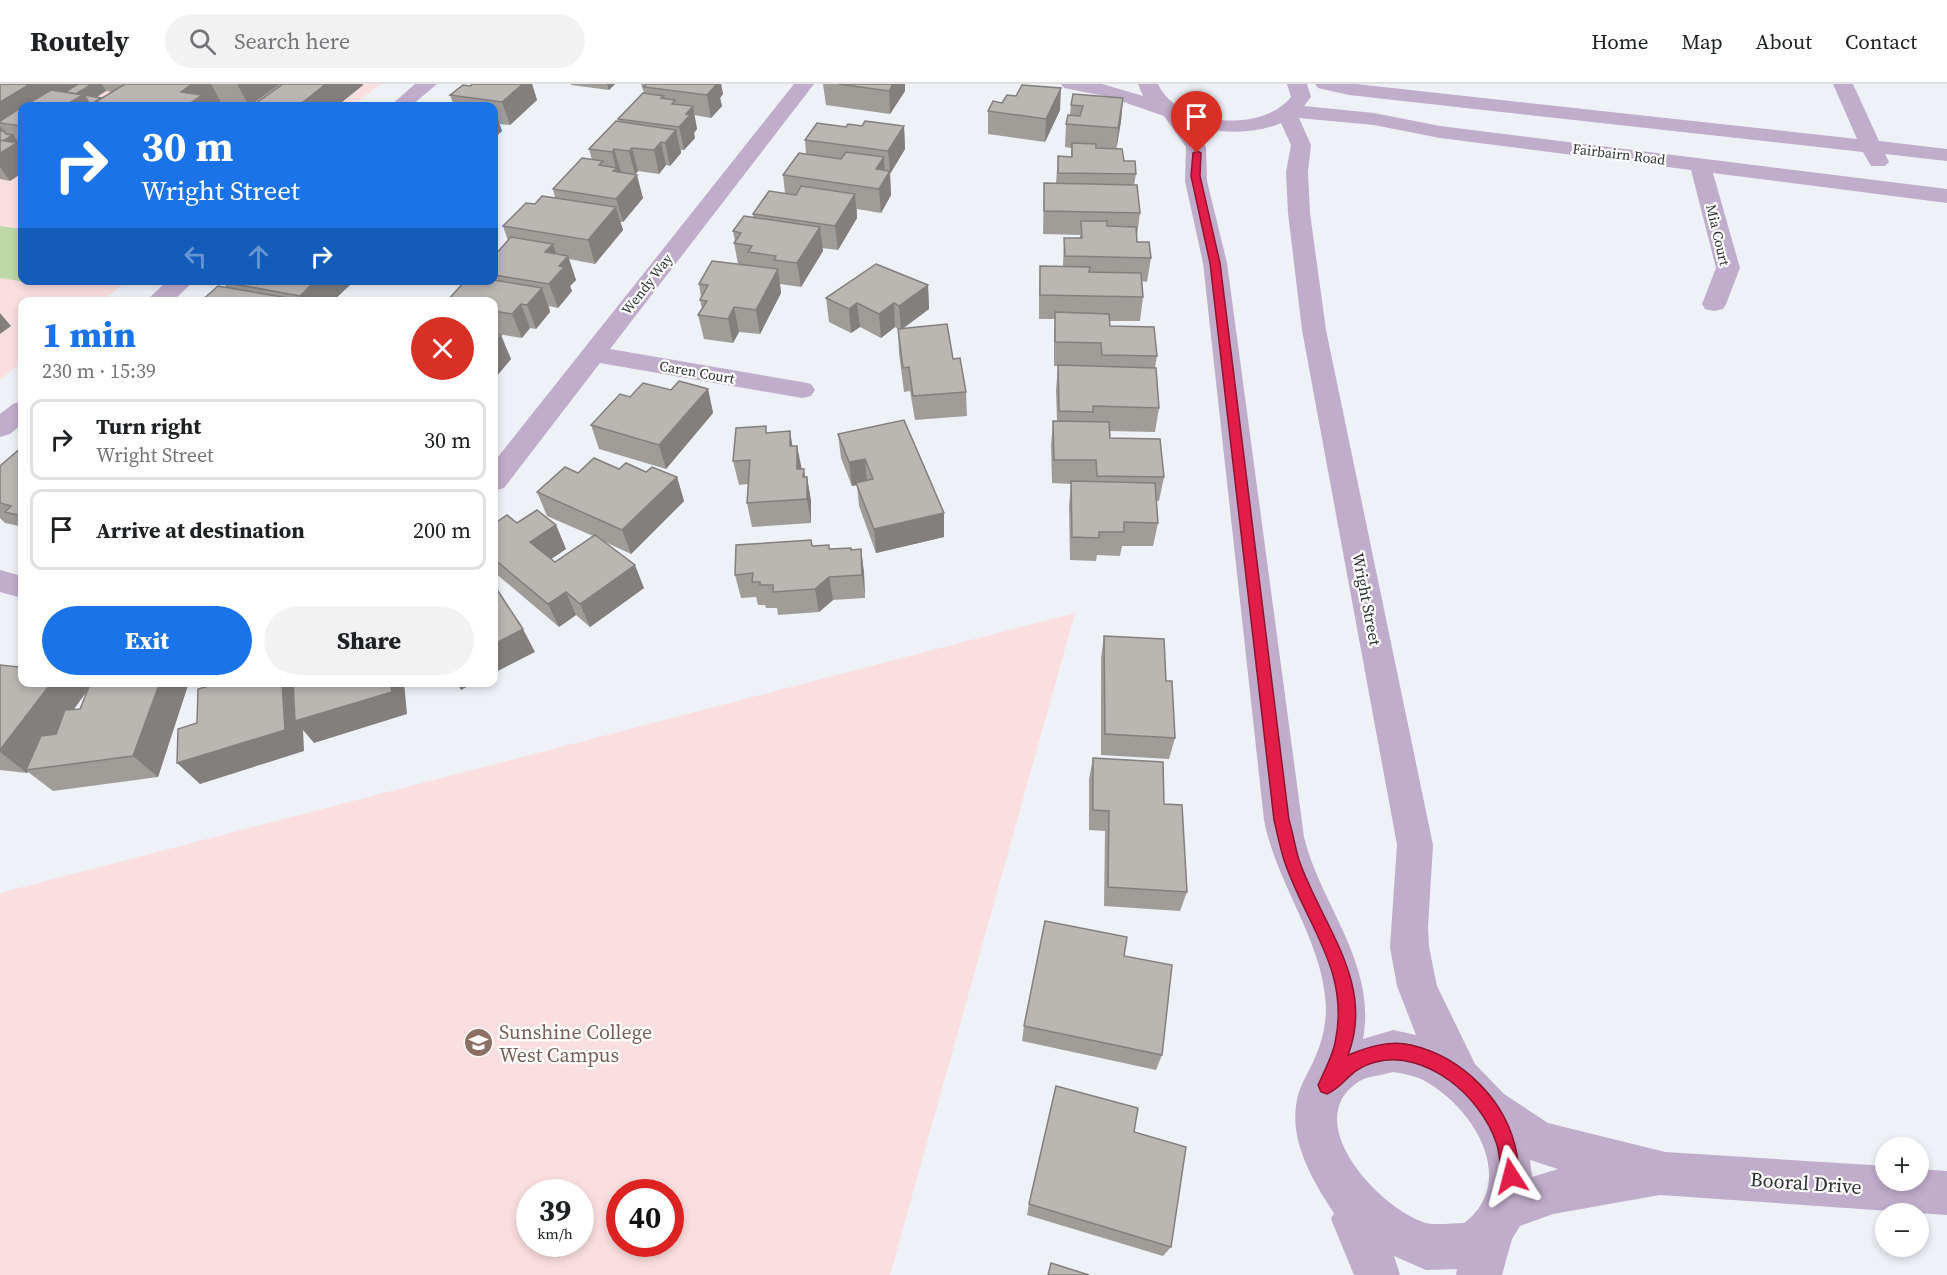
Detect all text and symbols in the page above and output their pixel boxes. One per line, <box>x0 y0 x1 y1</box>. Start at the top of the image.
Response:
search box <box>165 14 585 68</box>
text: Routely <box>30 22 129 60</box>
icon: search <box>186 25 219 58</box>
text: Search here <box>234 26 350 56</box>
text: Home <box>1591 27 1649 56</box>
text: Map <box>1682 27 1723 56</box>
text: About <box>1756 27 1812 56</box>
text: Contact <box>1845 27 1917 56</box>
pin <box>1171 91 1222 153</box>
icon: arrive <box>1180 100 1213 133</box>
text: 30 m <box>141 117 234 175</box>
icon: right <box>42 126 120 204</box>
street label: Fairbairn Road <box>1571 138 1667 170</box>
text: Wright Street <box>141 172 300 209</box>
street label: Mia Court <box>1701 202 1735 268</box>
icon: left <box>179 240 212 273</box>
icon: ahead <box>242 240 275 273</box>
icon: right <box>305 240 338 273</box>
street label: Wendy Way <box>617 249 678 319</box>
text: 1 min <box>42 310 136 359</box>
button: close <box>411 317 474 380</box>
street label: Caren Court <box>658 356 737 389</box>
text: 230 m · 15:39 <box>42 357 156 385</box>
text: Turn right <box>96 411 201 441</box>
icon: right <box>45 423 78 456</box>
text: 30 m <box>424 425 471 455</box>
text: Wright Street <box>96 441 214 469</box>
icon: arrive <box>45 513 78 546</box>
text: Arrive at destination <box>96 515 305 545</box>
text: 200 m <box>413 515 471 545</box>
street label: Wright Street <box>1347 551 1387 648</box>
button: Exit <box>42 606 252 675</box>
button: Share <box>264 606 474 675</box>
place label: Sunshine College West Campus <box>499 1018 652 1069</box>
school or university icon: Sunshine College West Campus <box>462 1027 494 1059</box>
map controls <box>1875 1137 1929 1257</box>
button: + <box>1875 1137 1929 1191</box>
position arrow <box>1479 1144 1543 1208</box>
street label: Booral Drive <box>1749 1165 1863 1201</box>
speed limit sign: 40 <box>606 1179 684 1257</box>
text: 39 <box>539 1190 571 1231</box>
button: − <box>1875 1203 1929 1257</box>
text: km/h <box>537 1223 573 1244</box>

